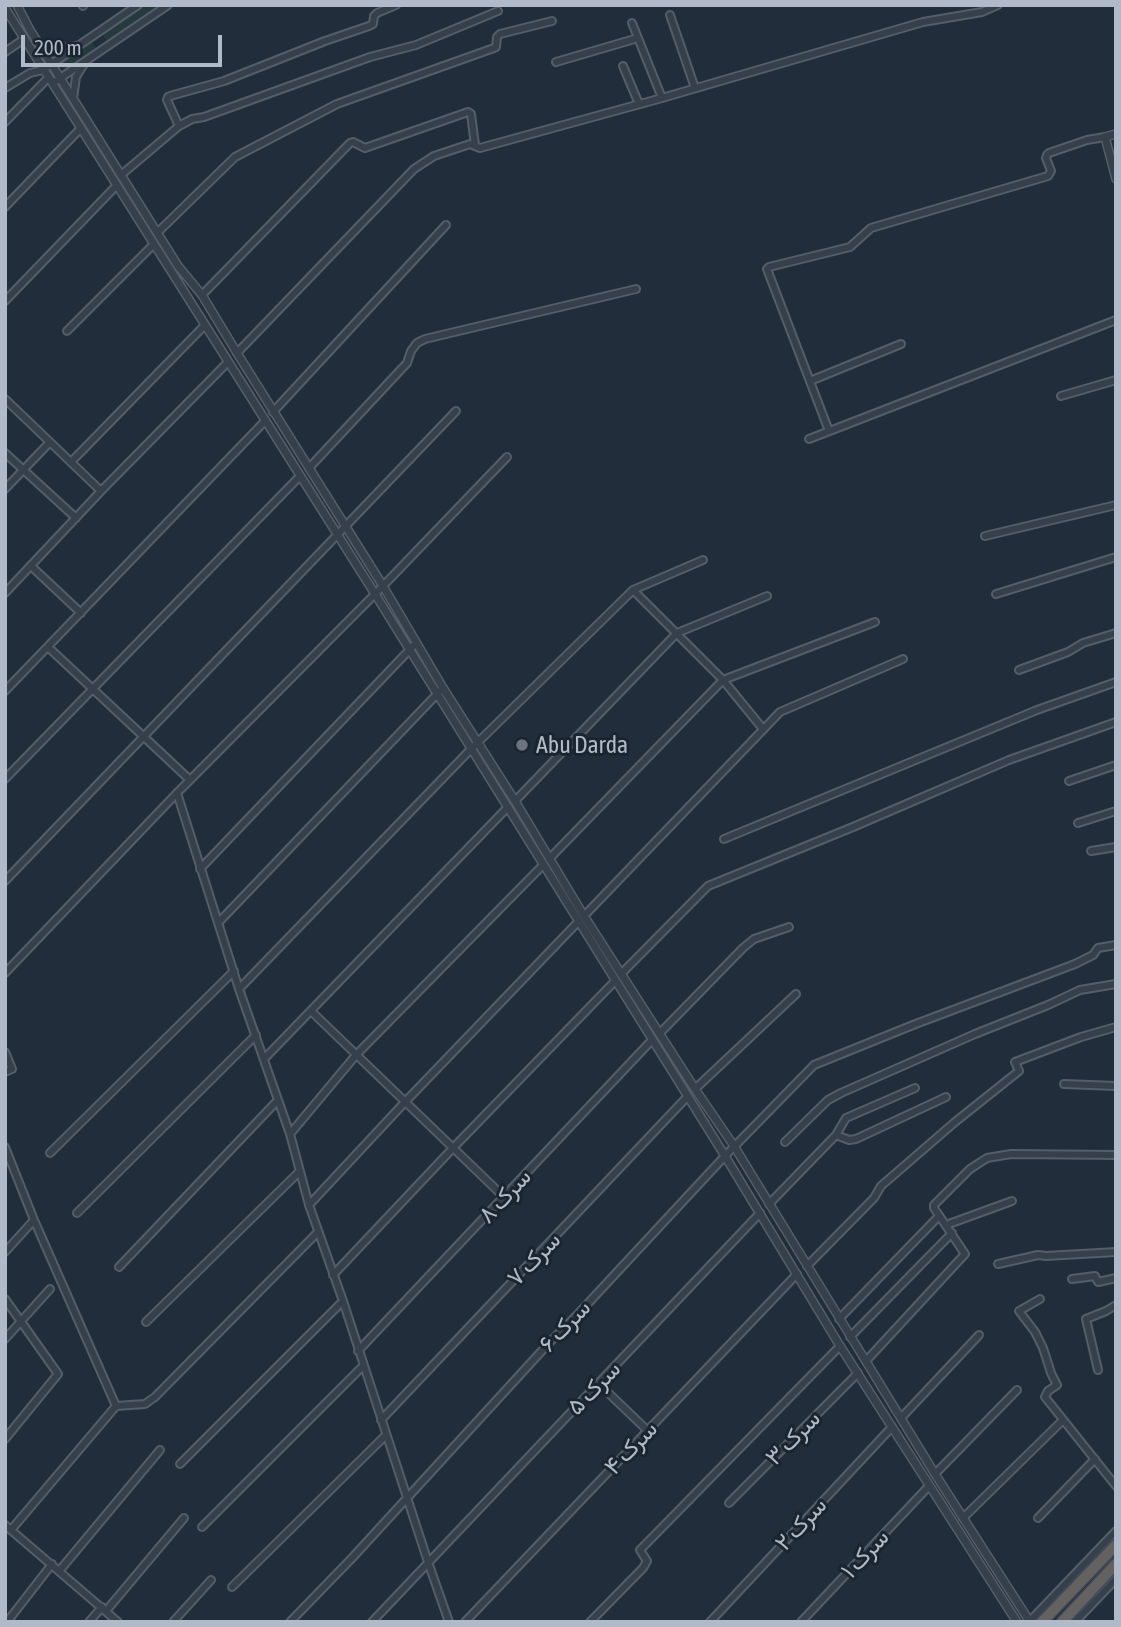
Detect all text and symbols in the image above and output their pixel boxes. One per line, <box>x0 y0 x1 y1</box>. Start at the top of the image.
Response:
scale bar <box>24 21 226 65</box>
text: 200 m <box>34 35 82 59</box>
place label: Abu Darda <box>536 731 628 759</box>
marker: Abu Darda <box>514 737 530 753</box>
street label: سرک ۸ <box>473 1163 537 1229</box>
street label: سرک ۷ <box>501 1226 567 1292</box>
street label: سرک ۶ <box>533 1294 597 1358</box>
street label: سرک ۵ <box>561 1355 627 1421</box>
street label: سرک ۳ <box>759 1404 827 1472</box>
street label: سرک ۴ <box>598 1415 664 1481</box>
street label: سرک ۲ <box>769 1491 833 1557</box>
street label: سرک ۱ <box>835 1523 895 1585</box>

